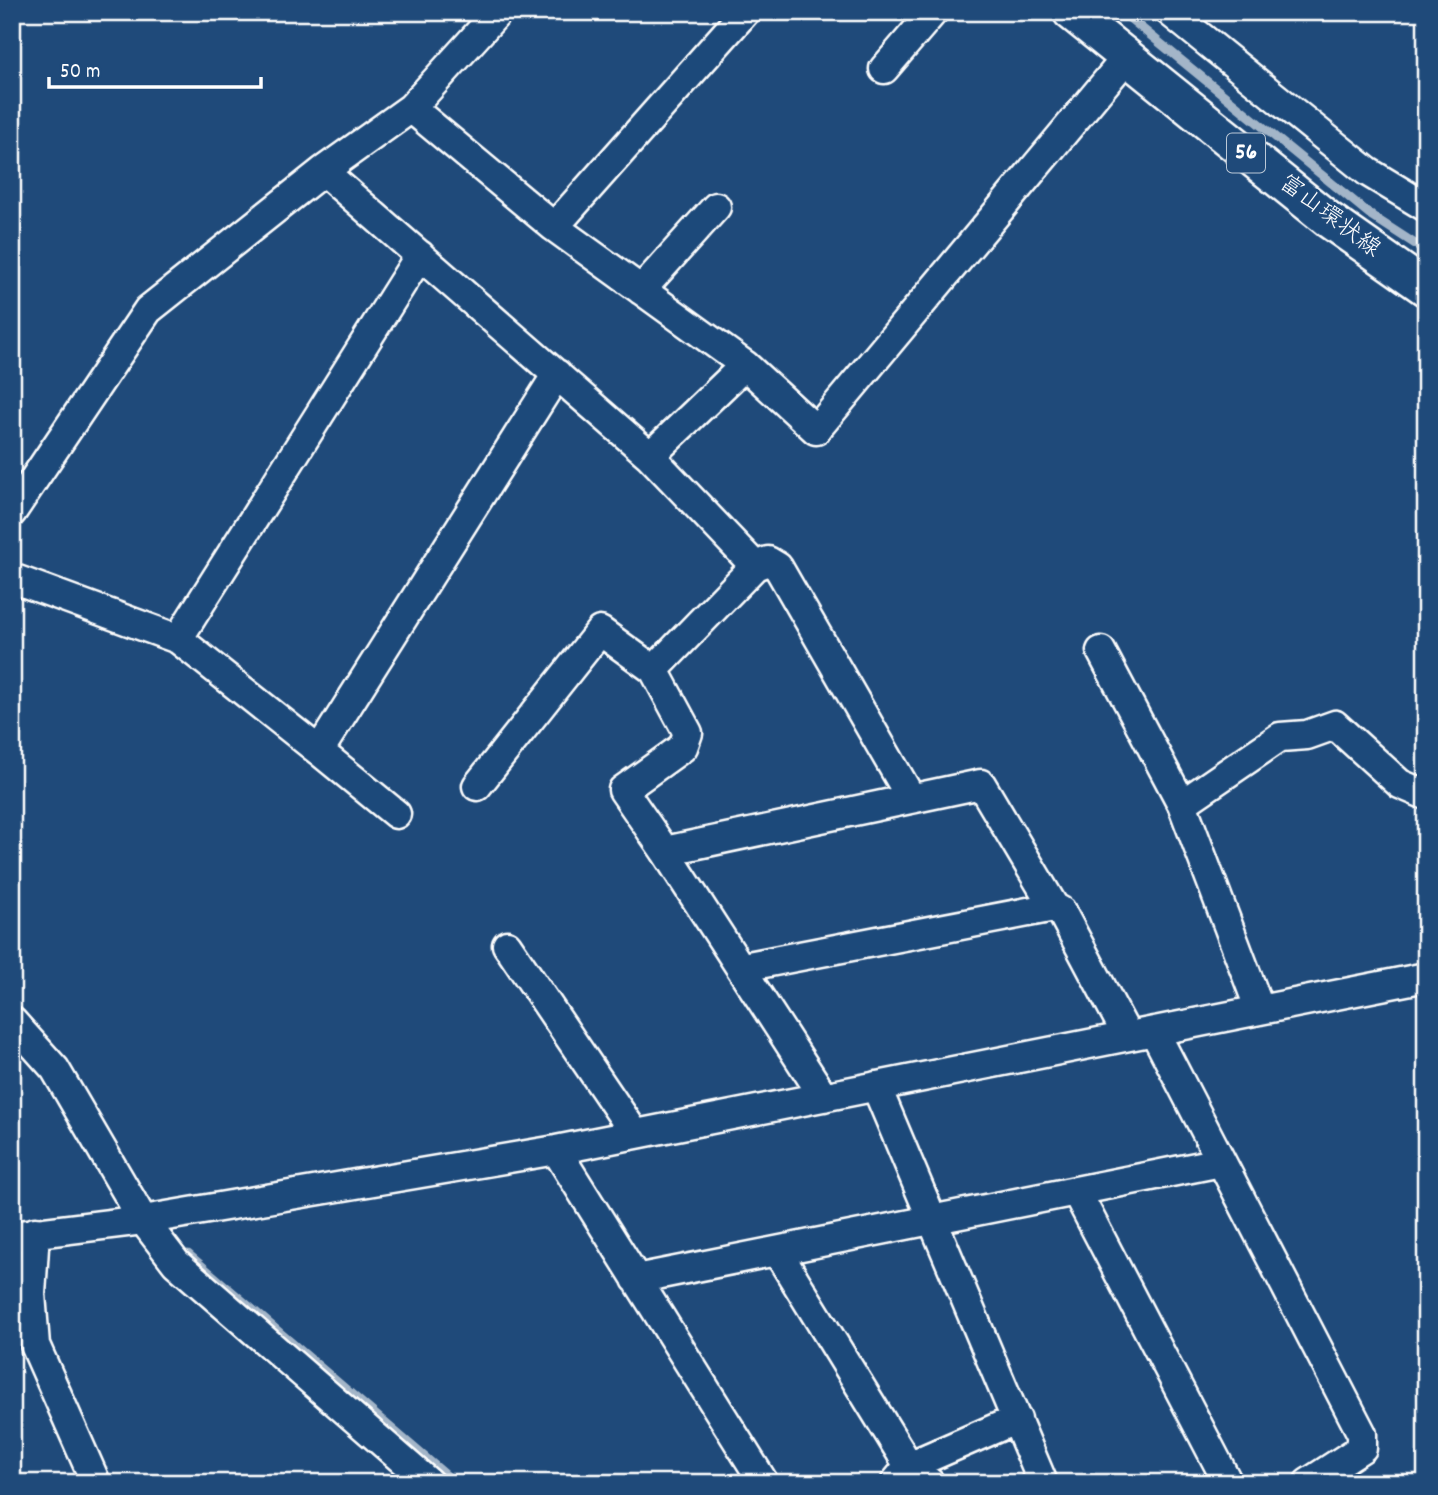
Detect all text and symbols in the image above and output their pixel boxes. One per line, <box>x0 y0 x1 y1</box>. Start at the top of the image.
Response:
scale bar <box>49 46 261 90</box>
text: 50 m <box>60 58 100 88</box>
road number: 56 <box>1227 134 1265 172</box>
street label: 富山環状線 <box>1271 167 1387 267</box>

